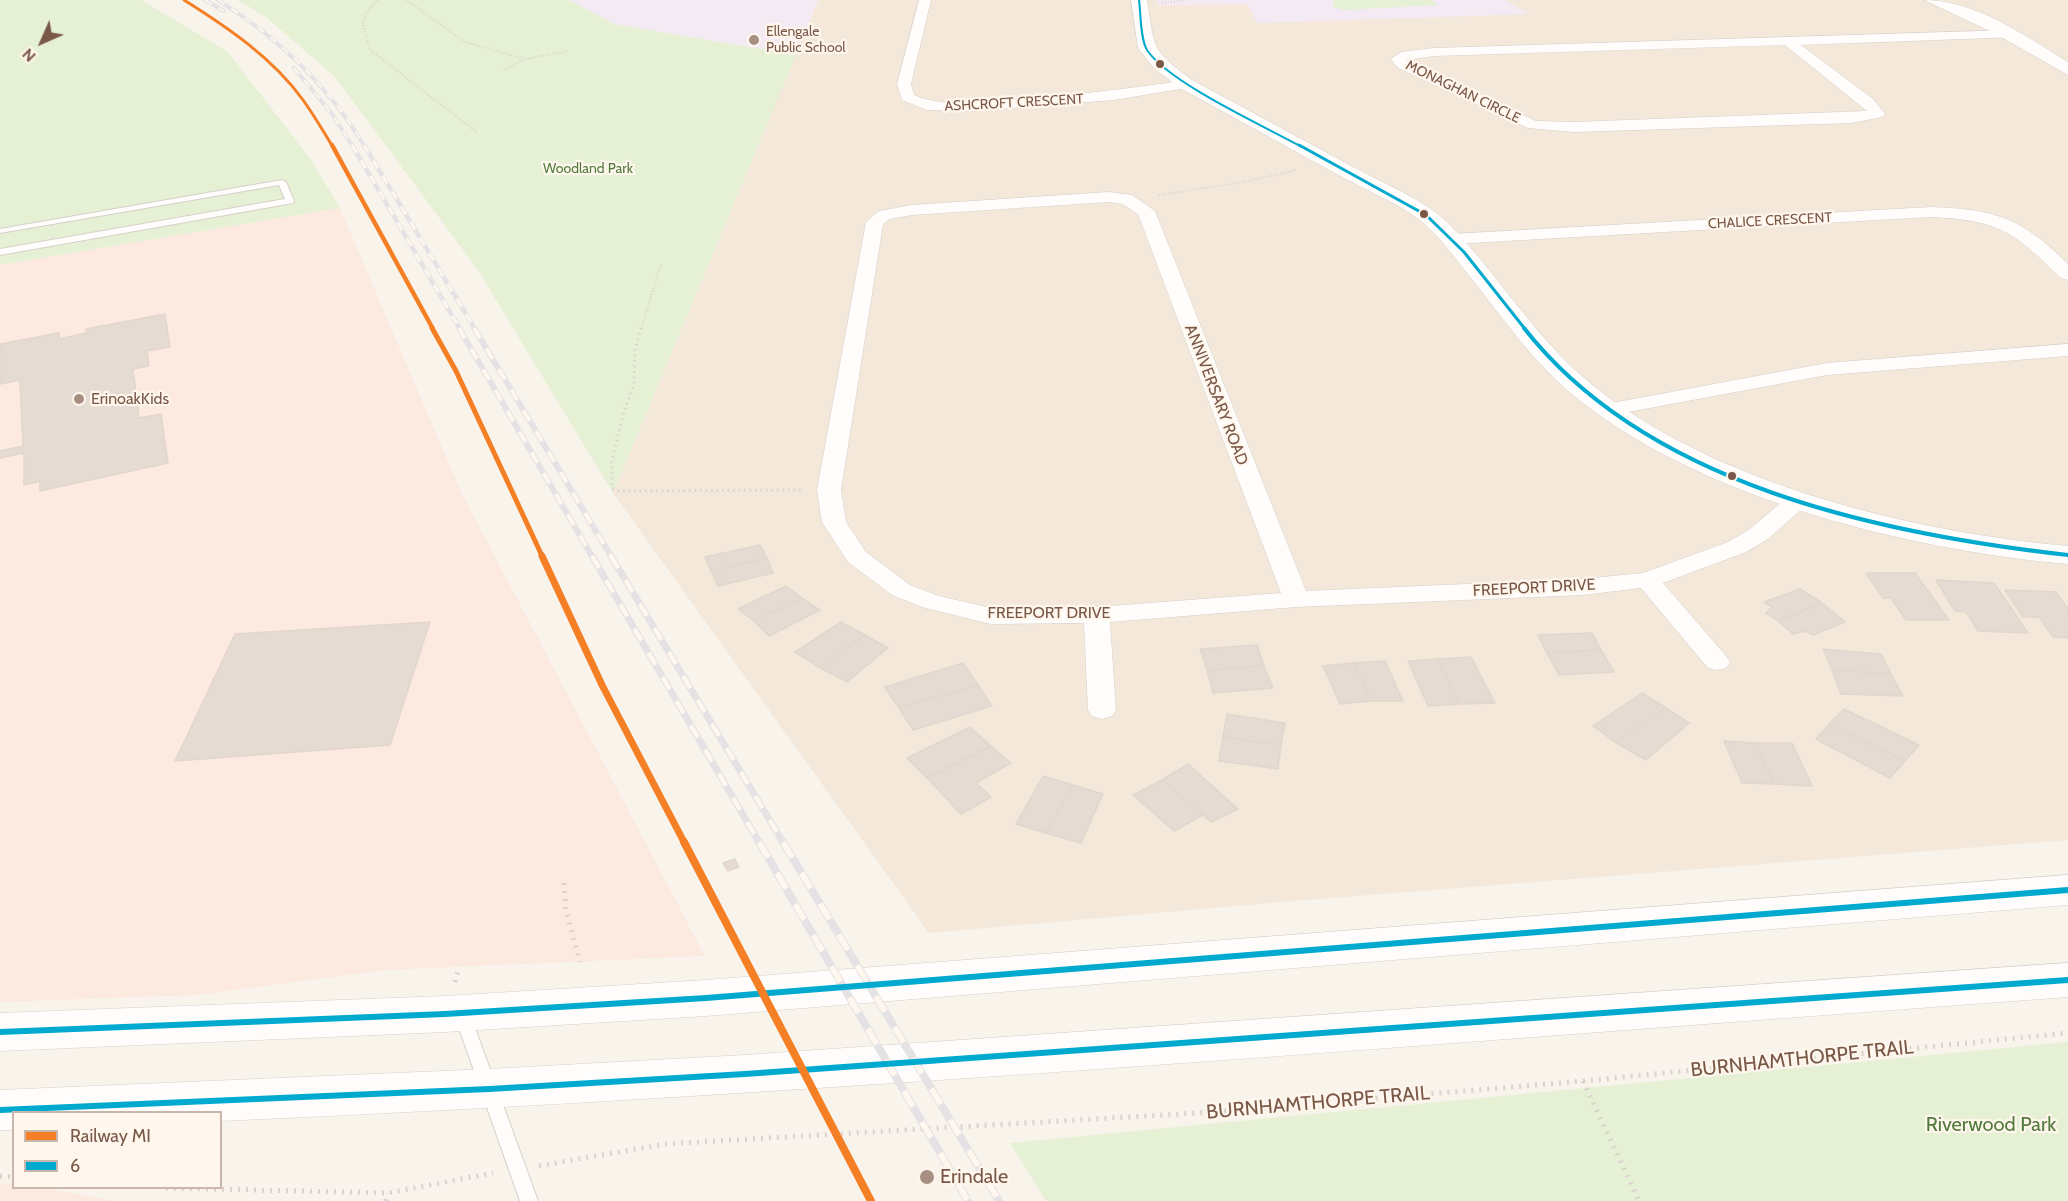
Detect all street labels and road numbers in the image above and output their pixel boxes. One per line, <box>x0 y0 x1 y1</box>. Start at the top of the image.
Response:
street label: MONAGHAN CIRCLE <box>1403 57 1523 127</box>
street label: ASHCROFT CRESCENT <box>944 91 1084 115</box>
street label: CHALICE CRESCENT <box>1708 209 1832 233</box>
street label: ANNIVERSARY ROAD <box>1180 322 1252 468</box>
street label: FREEPORT DRIVE <box>1472 575 1596 601</box>
street label: FREEPORT DRIVE <box>988 603 1110 623</box>
street label: BURNHAMTHORPE TRAIL <box>1689 1035 1915 1083</box>
street label: BURNHAMTHORPE TRAIL <box>1205 1081 1431 1125</box>

